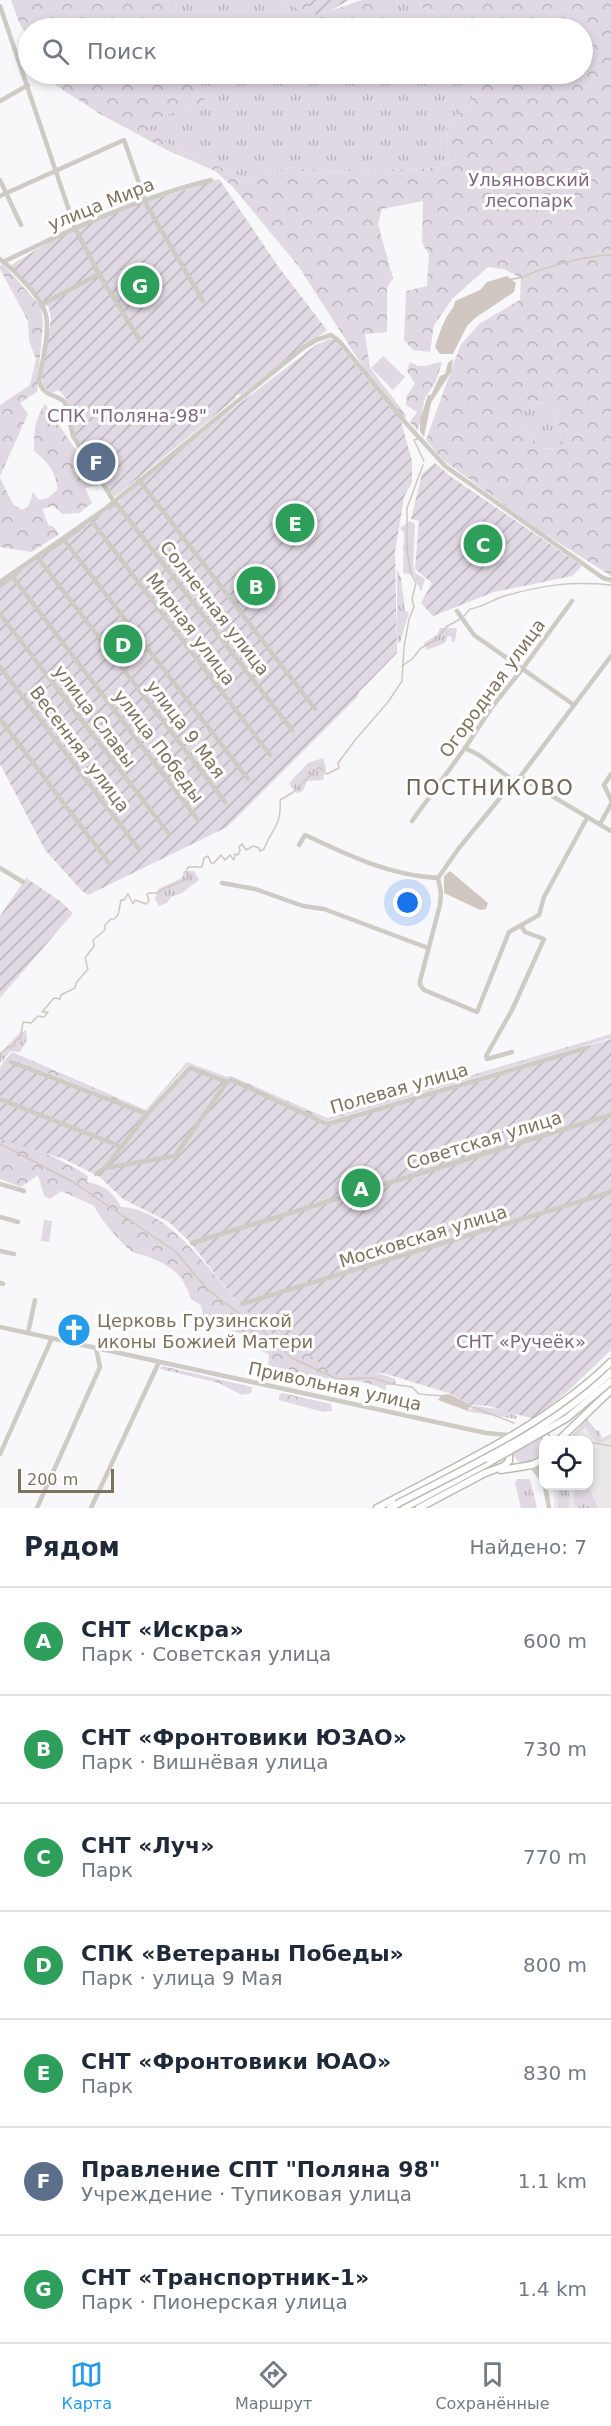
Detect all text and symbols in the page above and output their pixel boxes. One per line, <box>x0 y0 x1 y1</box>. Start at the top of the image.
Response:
search box <box>18 18 593 84</box>
icon: search <box>39 35 72 68</box>
text: Поиск <box>87 39 157 64</box>
park label: Ульяновский лесопарк <box>468 169 590 211</box>
street label: улица Мира <box>45 173 157 235</box>
pin: G <box>120 262 160 308</box>
park label: СПК "Поляна-98" <box>47 405 207 426</box>
pin: F <box>76 440 116 484</box>
pin: E <box>276 500 314 546</box>
pin: C <box>464 522 502 566</box>
street label: Солнечная улица <box>156 537 274 679</box>
pin: B <box>236 564 276 608</box>
street label: Мирная улица <box>142 569 240 689</box>
street label: Огородная улица <box>435 615 549 761</box>
pin: D <box>104 622 142 666</box>
street label: улица Славы <box>50 661 140 771</box>
street label: улица 9 Мая <box>142 676 230 782</box>
street label: Весенняя улица <box>26 682 134 816</box>
street label: улица Победы <box>110 685 208 807</box>
district label: ПОСТНИКОВО <box>406 776 574 800</box>
your location <box>393 888 422 917</box>
street label: Полевая улица <box>328 1058 470 1118</box>
street label: Советская улица <box>404 1106 564 1174</box>
pin: A <box>342 1166 380 1210</box>
street label: Московская улица <box>337 1200 509 1272</box>
place label: Церковь Грузинской иконы Божией Матери <box>97 1310 313 1352</box>
church icon: Церковь Грузинской иконы Божией Матери <box>56 1312 92 1348</box>
park label: СНТ «Ручеёк» <box>456 1331 586 1352</box>
street label: Привольная улица <box>246 1357 424 1415</box>
map controls <box>539 1436 593 1490</box>
button: locate <box>539 1436 593 1490</box>
scale bar <box>18 1466 114 1494</box>
text: 200 m <box>27 1470 78 1489</box>
text: Рядом <box>24 1532 120 1562</box>
text: Найдено: 7 <box>469 1535 587 1559</box>
text: СНТ «Искра» <box>81 1617 244 1642</box>
text: A <box>36 1629 51 1653</box>
text: 600 m <box>523 1629 587 1653</box>
text: Парк · Советская улица <box>81 1642 331 1666</box>
text: СНТ «Фронтовики ЮЗАО» <box>81 1725 407 1750</box>
text: B <box>36 1737 51 1761</box>
text: 730 m <box>523 1737 587 1761</box>
text: Парк · Вишнёвая улица <box>81 1750 328 1774</box>
text: СНТ «Луч» <box>81 1833 214 1858</box>
text: C <box>36 1845 51 1869</box>
text: 770 m <box>523 1845 587 1869</box>
text: Парк <box>81 1858 133 1882</box>
text: СПК «Ветераны Победы» <box>81 1941 404 1966</box>
text: D <box>35 1953 52 1977</box>
text: 800 m <box>523 1953 587 1977</box>
text: Парк · улица 9 Мая <box>81 1966 283 1990</box>
text: СНТ «Фронтовики ЮАО» <box>81 2049 391 2074</box>
text: E <box>37 2061 50 2085</box>
text: 830 m <box>523 2061 587 2085</box>
text: Парк <box>81 2074 133 2098</box>
text: Правление СПТ "Поляна 98" <box>81 2157 440 2182</box>
text: F <box>37 2169 50 2193</box>
text: 1.1 km <box>518 2169 587 2193</box>
text: Учреждение · Тупиковая улица <box>81 2182 412 2206</box>
text: СНТ «Транспортник-1» <box>81 2265 369 2290</box>
text: G <box>35 2277 52 2301</box>
text: 1.4 km <box>518 2277 587 2301</box>
text: Парк · Пионерская улица <box>81 2290 348 2314</box>
tab: Карта <box>62 2358 112 2413</box>
tab: Маршрут <box>235 2358 312 2413</box>
tab: Сохранённые <box>435 2358 549 2413</box>

